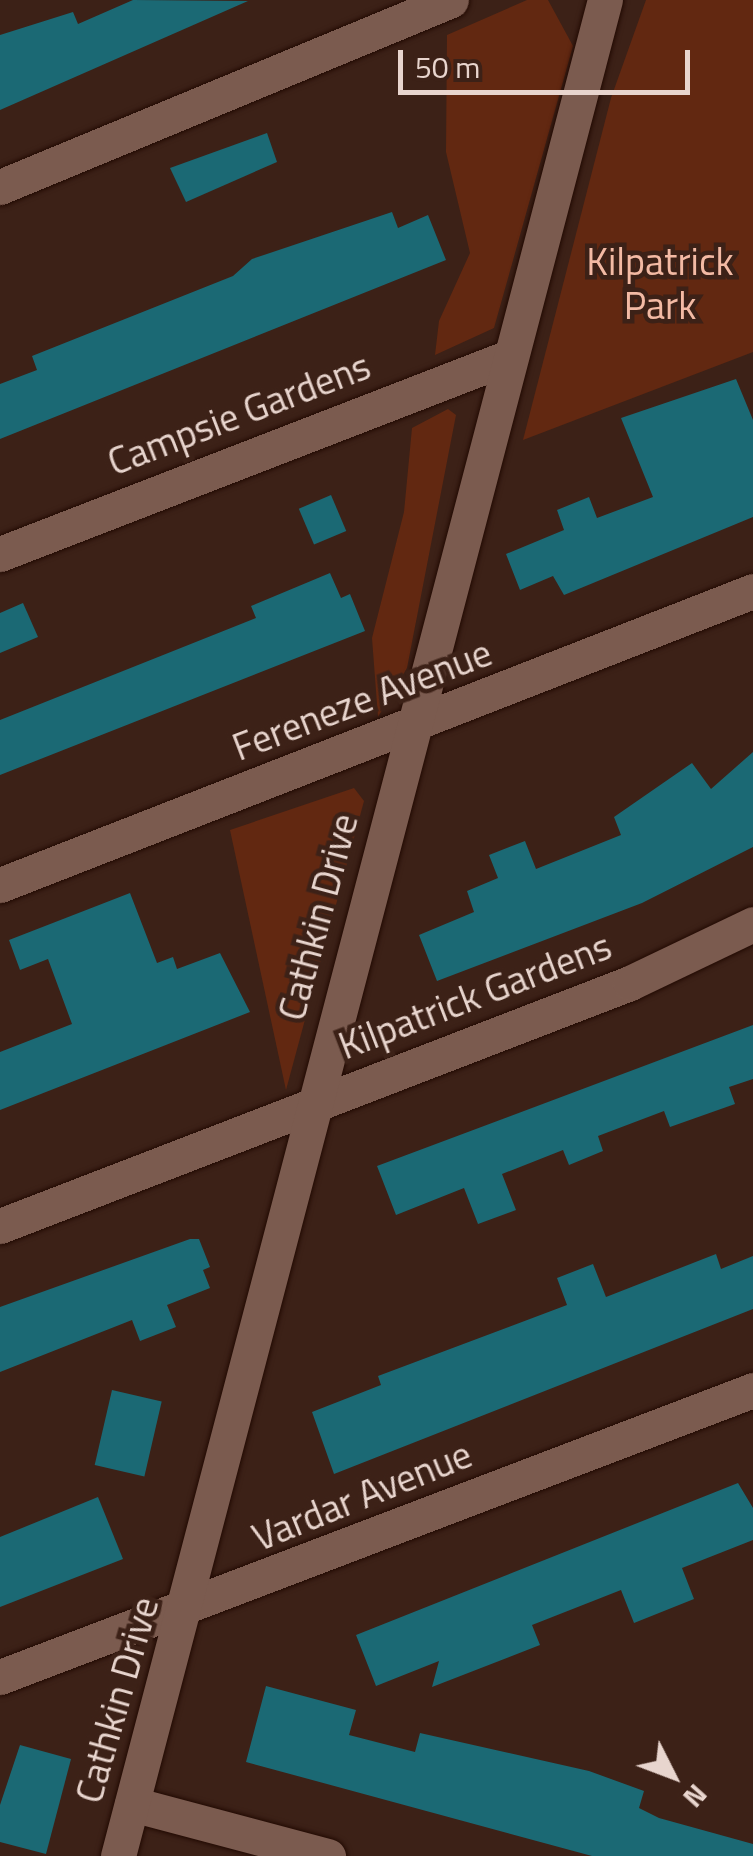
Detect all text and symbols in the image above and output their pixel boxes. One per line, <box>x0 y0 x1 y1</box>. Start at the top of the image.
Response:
scale bar <box>403 30 696 92</box>
text: 50 m <box>415 44 480 90</box>
park label: Kilpatrick Park <box>586 239 734 328</box>
street label: Campsie Gardens <box>101 343 377 485</box>
street label: Fereneze Avenue <box>226 630 498 770</box>
street label: Cathkin Drive <box>269 809 367 1025</box>
street label: Kilpatrick Gardens <box>332 923 618 1069</box>
street label: Vardar Avenue <box>246 1431 478 1561</box>
street label: Cathkin Drive <box>66 1592 168 1808</box>
north arrow <box>623 1726 723 1826</box>
text: N <box>673 1775 718 1818</box>

